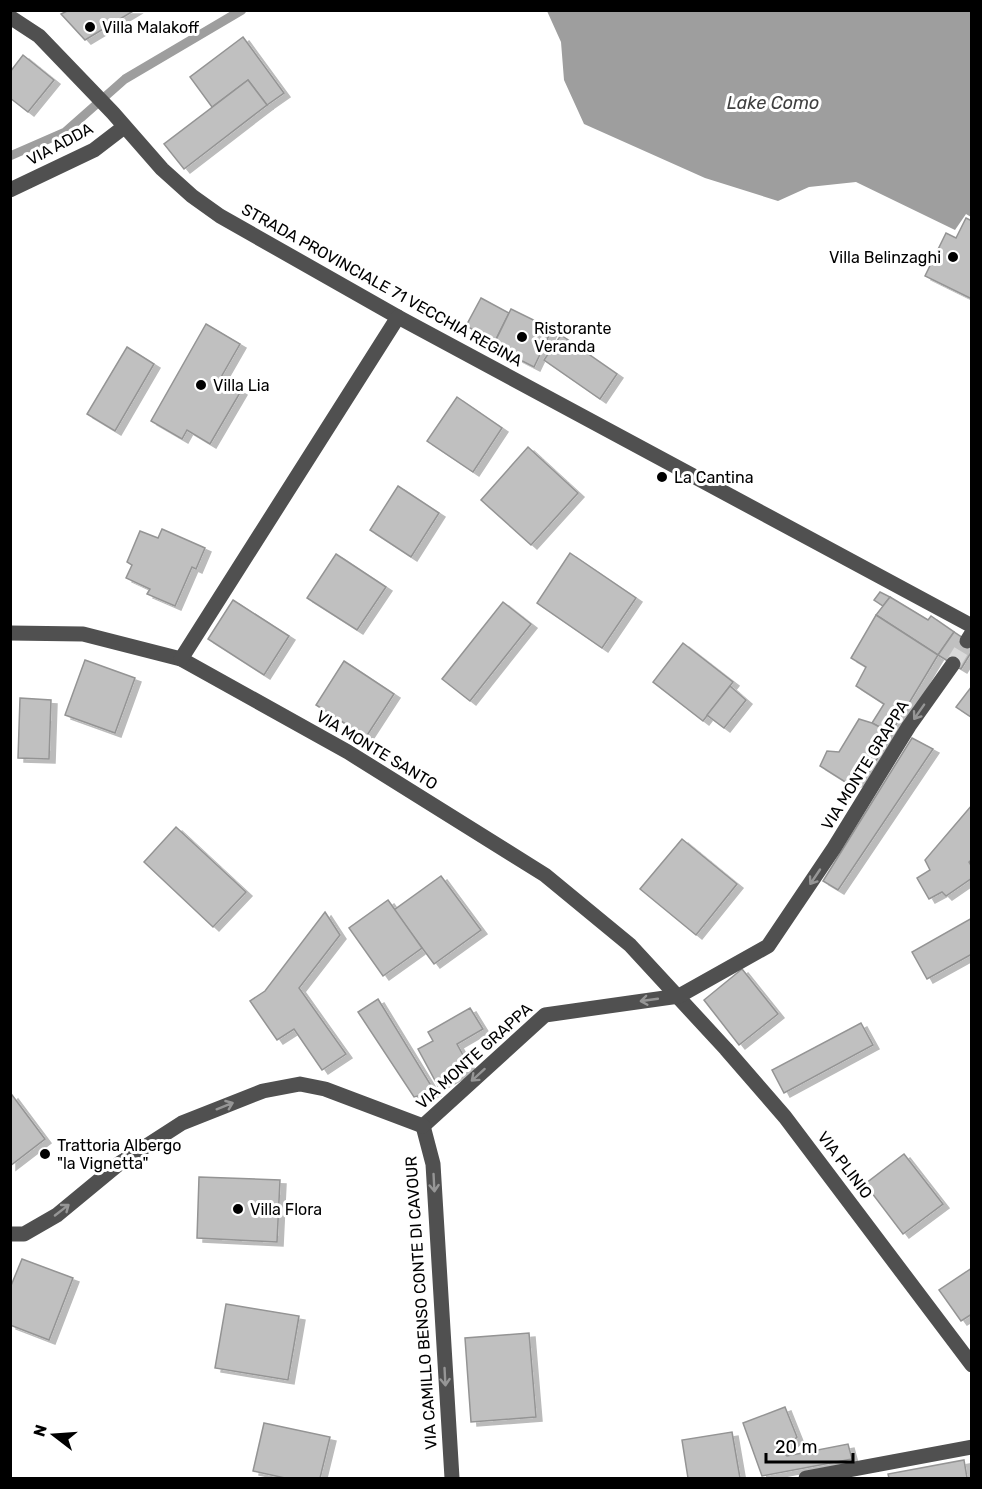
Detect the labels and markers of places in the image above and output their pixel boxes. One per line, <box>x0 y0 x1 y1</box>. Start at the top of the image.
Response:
place label: Villa Malakoff <box>102 18 199 37</box>
marker: Villa Malakoff <box>83 20 97 34</box>
place label: Villa Belinzaghi <box>829 248 941 267</box>
marker: Villa Belinzaghi <box>946 250 960 264</box>
place label: Ristorante Veranda <box>534 319 612 356</box>
marker: Ristorante Veranda <box>515 330 529 344</box>
place label: Villa Lia <box>213 376 270 395</box>
marker: Villa Lia <box>194 378 208 392</box>
place label: La Cantina <box>674 468 753 487</box>
marker: La Cantina <box>655 470 669 484</box>
place label: Trattoria Albergo "la Vignetta" <box>57 1136 181 1173</box>
marker: Trattoria Albergo "la Vignetta" <box>38 1147 52 1161</box>
place label: Villa Flora <box>250 1200 322 1219</box>
marker: Villa Flora <box>231 1202 245 1216</box>

